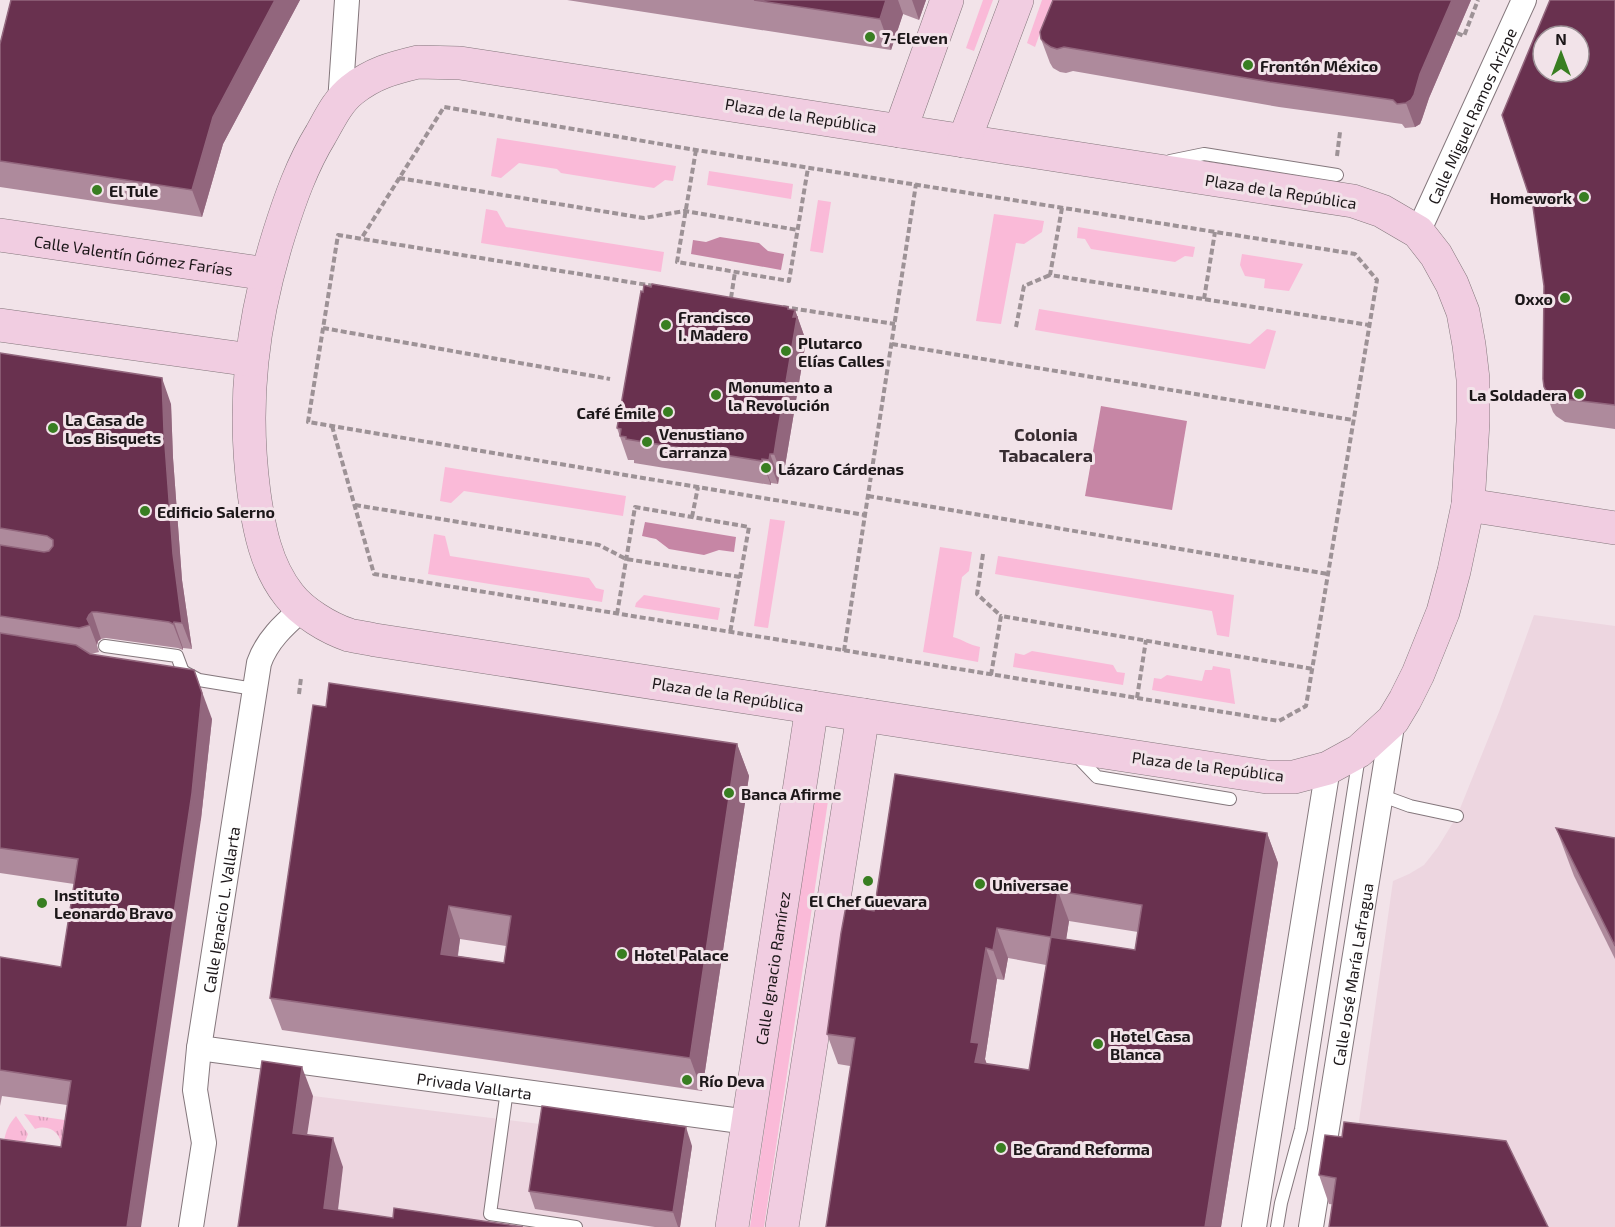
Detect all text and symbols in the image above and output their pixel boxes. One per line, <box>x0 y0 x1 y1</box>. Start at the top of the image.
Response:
street label: Calle Miguel Ramos Arizpe <box>1423 24 1520 207</box>
north arrow <box>1531 24 1591 84</box>
place label: 7-Eleven <box>882 28 948 47</box>
text: N <box>1555 29 1567 48</box>
marker: 7-Eleven <box>863 30 877 44</box>
place label: Frontón México <box>1260 56 1378 75</box>
marker: Frontón México <box>1241 58 1255 72</box>
street label: Plaza de la República <box>724 94 878 136</box>
street label: Plaza de la República <box>1204 170 1358 212</box>
place label: El Tule <box>109 181 158 200</box>
marker: El Tule <box>90 183 104 197</box>
place label: Homework <box>1490 188 1572 207</box>
marker: Homework <box>1577 190 1591 204</box>
street label: Calle Valentín Gómez Farías <box>33 231 234 278</box>
place label: Oxxo <box>1515 289 1553 308</box>
marker: Oxxo <box>1558 291 1572 305</box>
place label: Francisco I. Madero <box>678 307 751 344</box>
marker: Francisco I. Madero <box>659 318 673 332</box>
place label: Plutarco Elías Calles <box>798 333 885 370</box>
marker: Plutarco Elías Calles <box>779 344 793 358</box>
place label: Monumento a la Revolución <box>728 377 833 414</box>
place label: La Soldadera <box>1469 385 1567 404</box>
marker: La Soldadera <box>1572 387 1586 401</box>
marker: Monumento a la Revolución <box>709 388 723 402</box>
place label: Café Émile <box>577 403 656 422</box>
marker: Café Émile <box>661 405 675 419</box>
place label: La Casa de Los Bisquets <box>65 410 161 447</box>
marker: La Casa de Los Bisquets <box>46 421 60 435</box>
district label: Colonia Tabacalera <box>999 423 1093 466</box>
place label: Venustiano Carranza <box>659 424 744 461</box>
marker: Venustiano Carranza <box>640 435 654 449</box>
place label: Lázaro Cárdenas <box>778 459 904 478</box>
marker: Lázaro Cárdenas <box>759 461 773 475</box>
place label: Edificio Salerno <box>157 502 275 521</box>
marker: Edificio Salerno <box>138 504 152 518</box>
street label: Plaza de la República <box>651 673 805 715</box>
street label: Plaza de la República <box>1131 747 1285 785</box>
place label: Banca Afirme <box>741 784 841 803</box>
marker: Banca Afirme <box>722 786 736 800</box>
street label: Calle Ignacio L. Vallarta <box>198 825 243 994</box>
marker: El Chef Guevara <box>861 874 875 888</box>
place label: Universae <box>992 875 1068 894</box>
marker: Universae <box>973 877 987 891</box>
street label: Calle José María Lafragua <box>1328 881 1376 1067</box>
place label: Instituto Leonardo Bravo <box>54 885 173 922</box>
street label: Calle Ignacio Ramírez <box>751 890 793 1046</box>
place label: El Chef Guevara <box>809 891 927 910</box>
marker: Instituto Leonardo Bravo <box>35 896 49 910</box>
place label: Hotel Palace <box>634 945 729 964</box>
marker: Hotel Palace <box>615 947 629 961</box>
place label: Hotel Casa Blanca <box>1110 1026 1191 1063</box>
marker: Hotel Casa Blanca <box>1091 1037 1105 1051</box>
street label: Privada Vallarta <box>416 1068 533 1102</box>
place label: Río Deva <box>699 1071 765 1090</box>
marker: Río Deva <box>680 1073 694 1087</box>
place label: Be Grand Reforma <box>1013 1139 1150 1158</box>
marker: Be Grand Reforma <box>994 1141 1008 1155</box>

